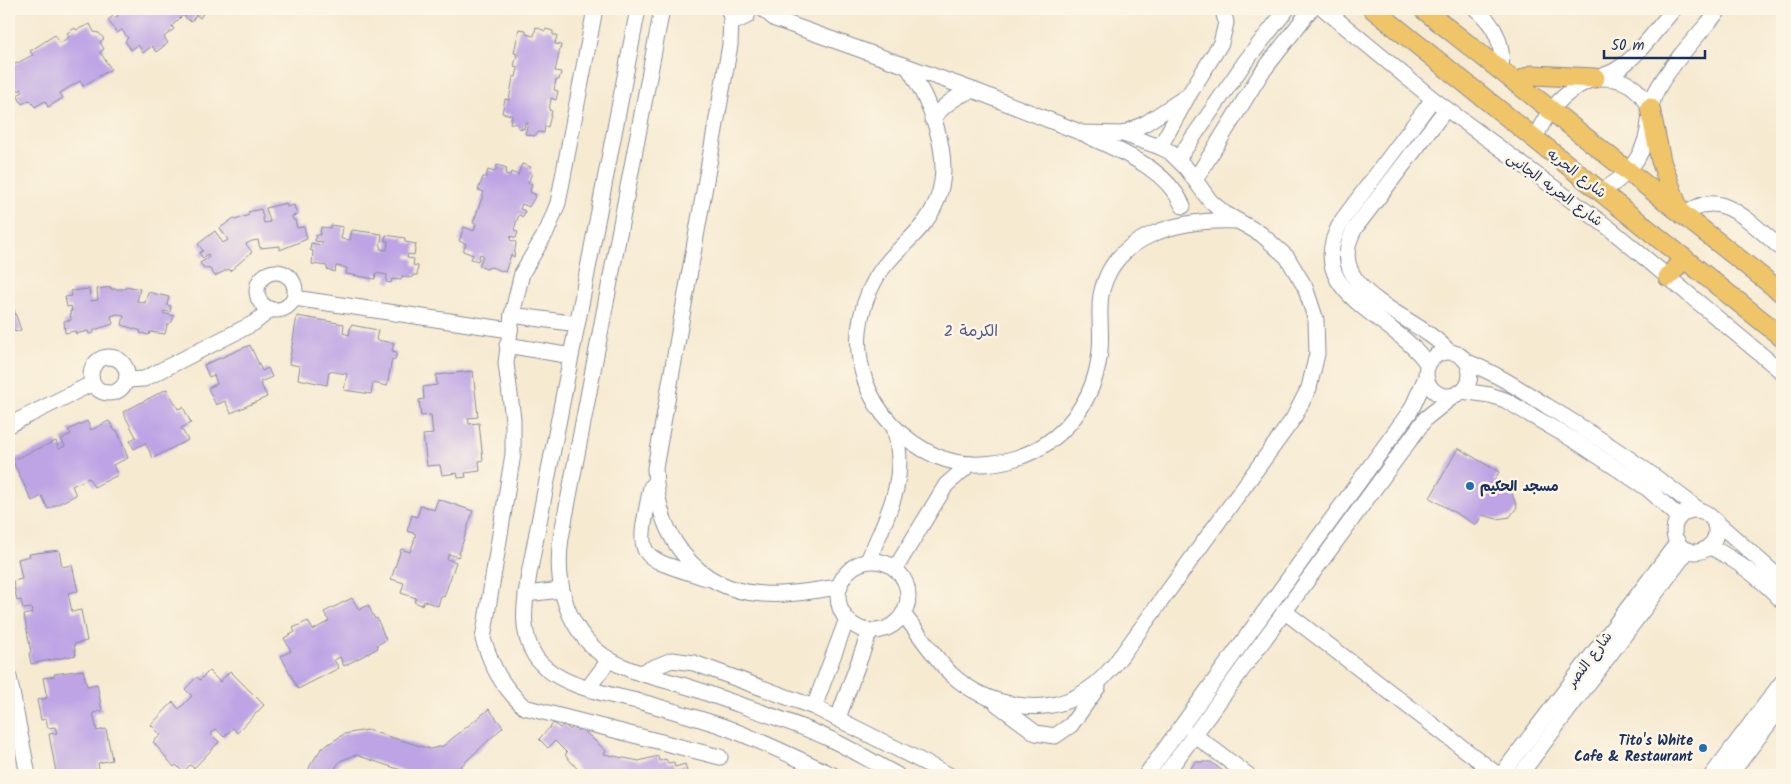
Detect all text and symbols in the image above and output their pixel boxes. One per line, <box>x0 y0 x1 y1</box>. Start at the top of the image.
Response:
scale bar <box>1604 28 1705 60</box>
text: 50 m <box>1611 34 1645 58</box>
street label: شارع الحريه <box>1542 144 1611 204</box>
street label: شارع الحريه الجانبى <box>1502 147 1607 232</box>
district label: الكرمة 2 <box>944 319 998 344</box>
place label: مسجد الحكيم <box>1480 476 1559 498</box>
marker: مسجد الحكيم <box>1464 480 1476 492</box>
street label: شارع النصر <box>1561 627 1618 693</box>
place label: Tito's White Cafe & Restaurant <box>1574 730 1694 768</box>
marker: Tito's White Cafe & Restaurant <box>1697 742 1709 754</box>

